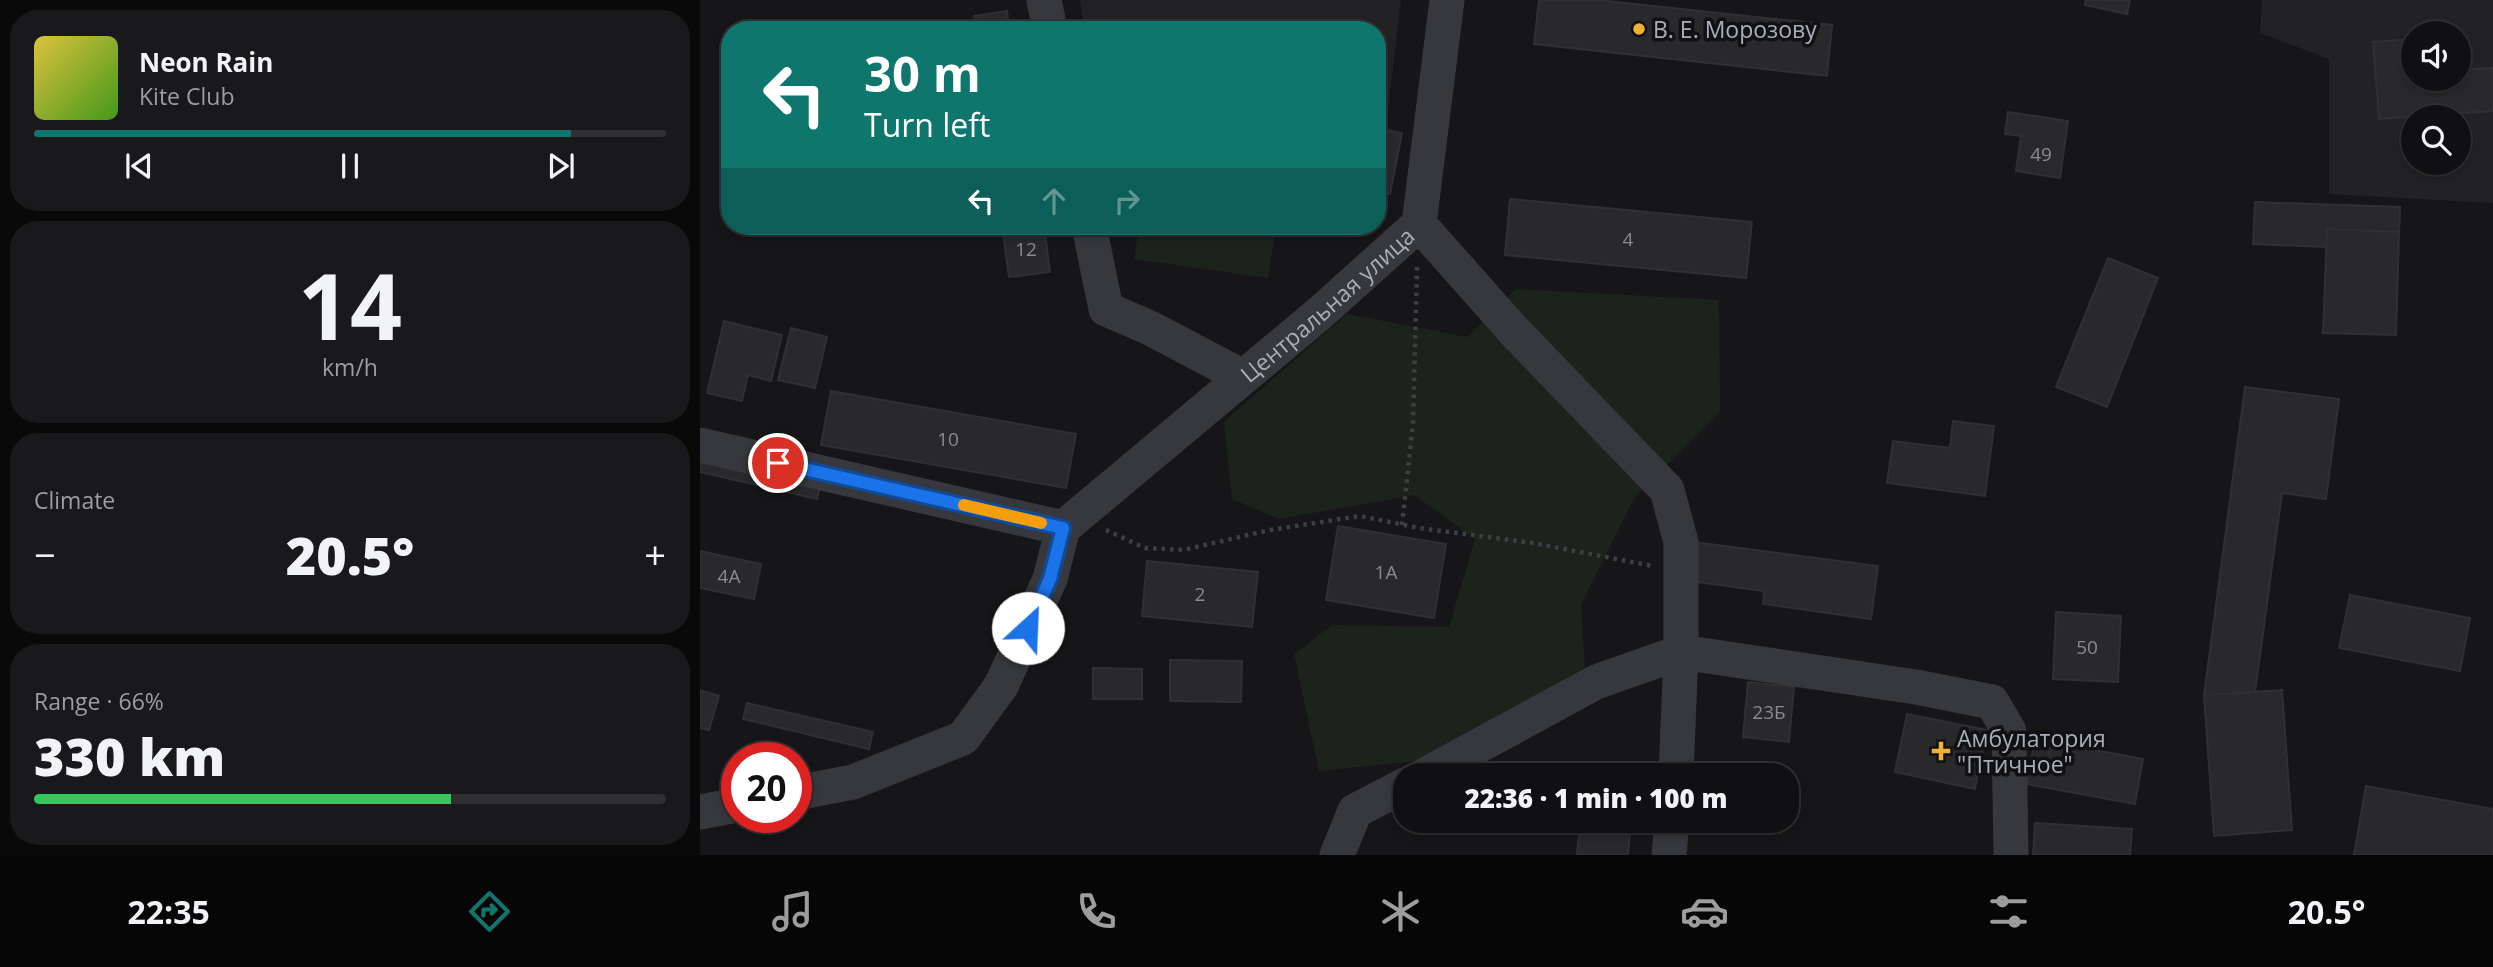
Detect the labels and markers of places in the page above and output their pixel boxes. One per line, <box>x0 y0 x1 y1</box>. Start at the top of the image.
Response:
place label: В. Е. Морозову <box>1653 13 1817 45</box>
marker: В. Е. Морозову <box>1631 21 1647 37</box>
pin <box>748 433 808 493</box>
place label: Амбулатория "Птичное" <box>1957 722 2106 780</box>
marker: Амбулатория "Птичное" <box>1931 741 1951 761</box>

